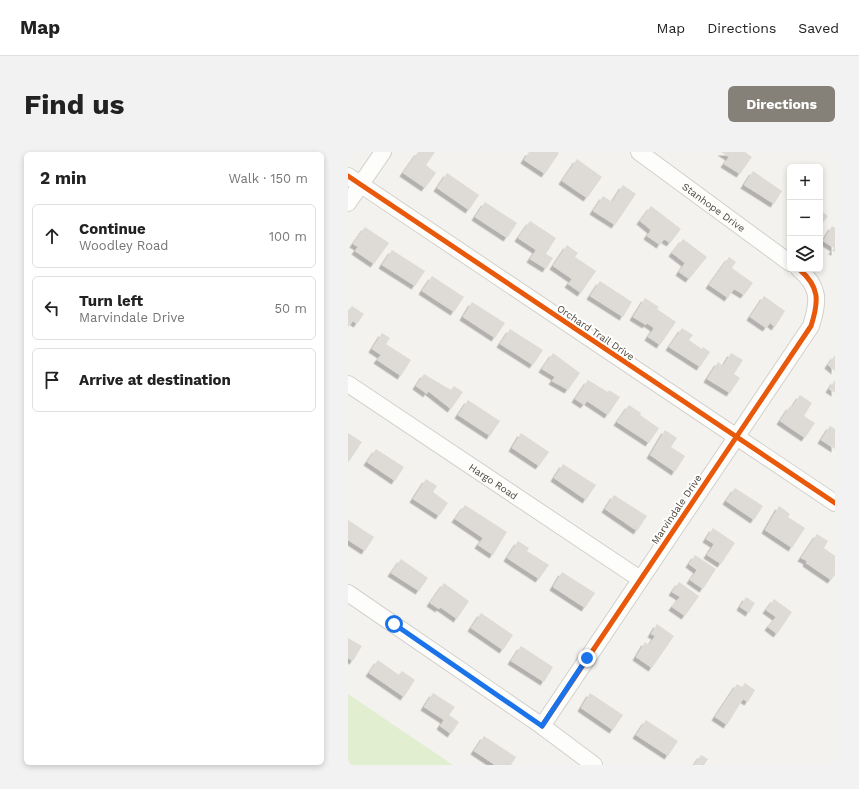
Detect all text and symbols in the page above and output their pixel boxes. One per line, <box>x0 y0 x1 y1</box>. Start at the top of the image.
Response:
text: Map <box>20 16 60 39</box>
text: Map <box>657 20 685 36</box>
text: Directions <box>707 20 776 36</box>
text: Saved <box>798 20 839 36</box>
button: Directions <box>728 86 835 122</box>
text: Find us <box>24 88 124 121</box>
map controls <box>787 164 823 272</box>
button: + <box>787 164 823 200</box>
text: 2 min <box>40 168 86 188</box>
text: Walk · 150 m <box>229 171 308 186</box>
street label: Stanhope Drive <box>680 181 747 234</box>
button: − <box>787 200 823 236</box>
text: Continue <box>79 220 146 238</box>
icon: ahead <box>41 225 63 247</box>
text: 100 m <box>269 229 307 244</box>
button: layers <box>787 236 823 272</box>
text: Woodley Road <box>79 238 169 253</box>
text: Turn left <box>79 292 143 310</box>
icon: left <box>41 297 63 319</box>
text: 50 m <box>275 301 307 316</box>
street label: Orchard Trail Drive <box>555 302 637 362</box>
text: Marvindale Drive <box>79 310 185 325</box>
icon: arrive <box>41 369 63 391</box>
text: Arrive at destination <box>79 371 231 389</box>
street label: Hargo Road <box>467 461 520 502</box>
street label: Marvindale Drive <box>649 472 704 546</box>
route start <box>385 615 403 633</box>
route end <box>578 649 596 667</box>

